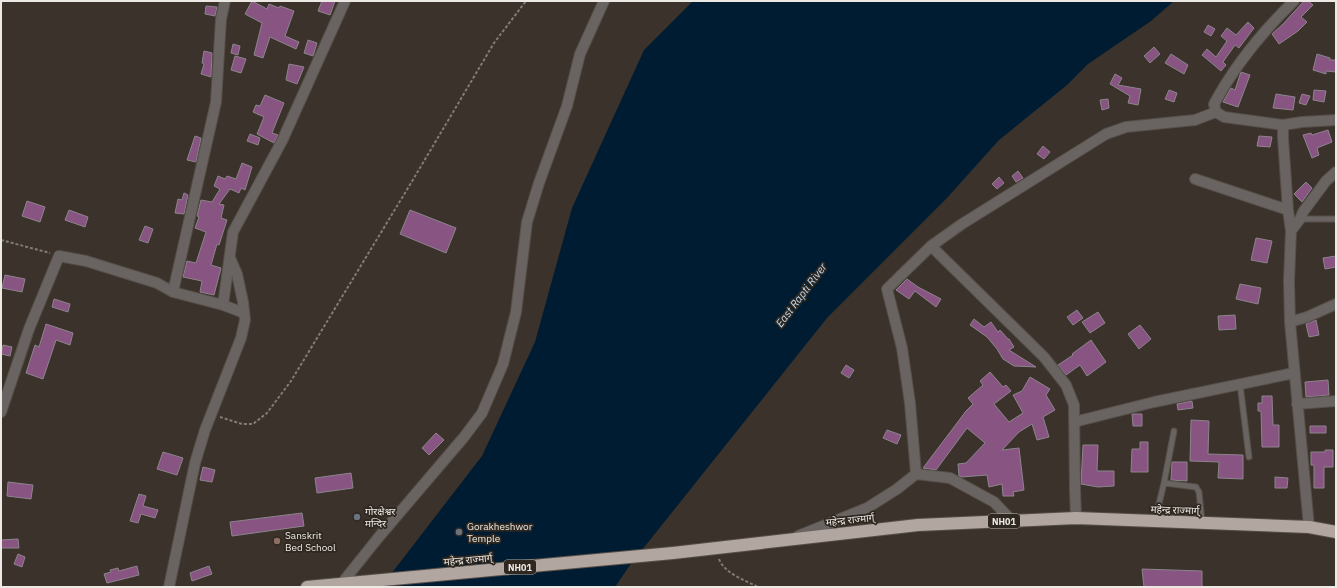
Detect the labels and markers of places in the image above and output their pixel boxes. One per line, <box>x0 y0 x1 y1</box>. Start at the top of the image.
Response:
place label: गोरक्षेश्वर मन्दिर <box>365 505 396 530</box>
marker: गोरक्षेश्वर मन्दिर <box>352 512 362 522</box>
place label: Gorakheshwor Temple <box>467 520 533 545</box>
marker: Gorakheshwor Temple <box>454 527 464 537</box>
place label: Sanskrit Bed School <box>285 529 336 554</box>
marker: Sanskrit Bed School <box>272 536 282 546</box>

